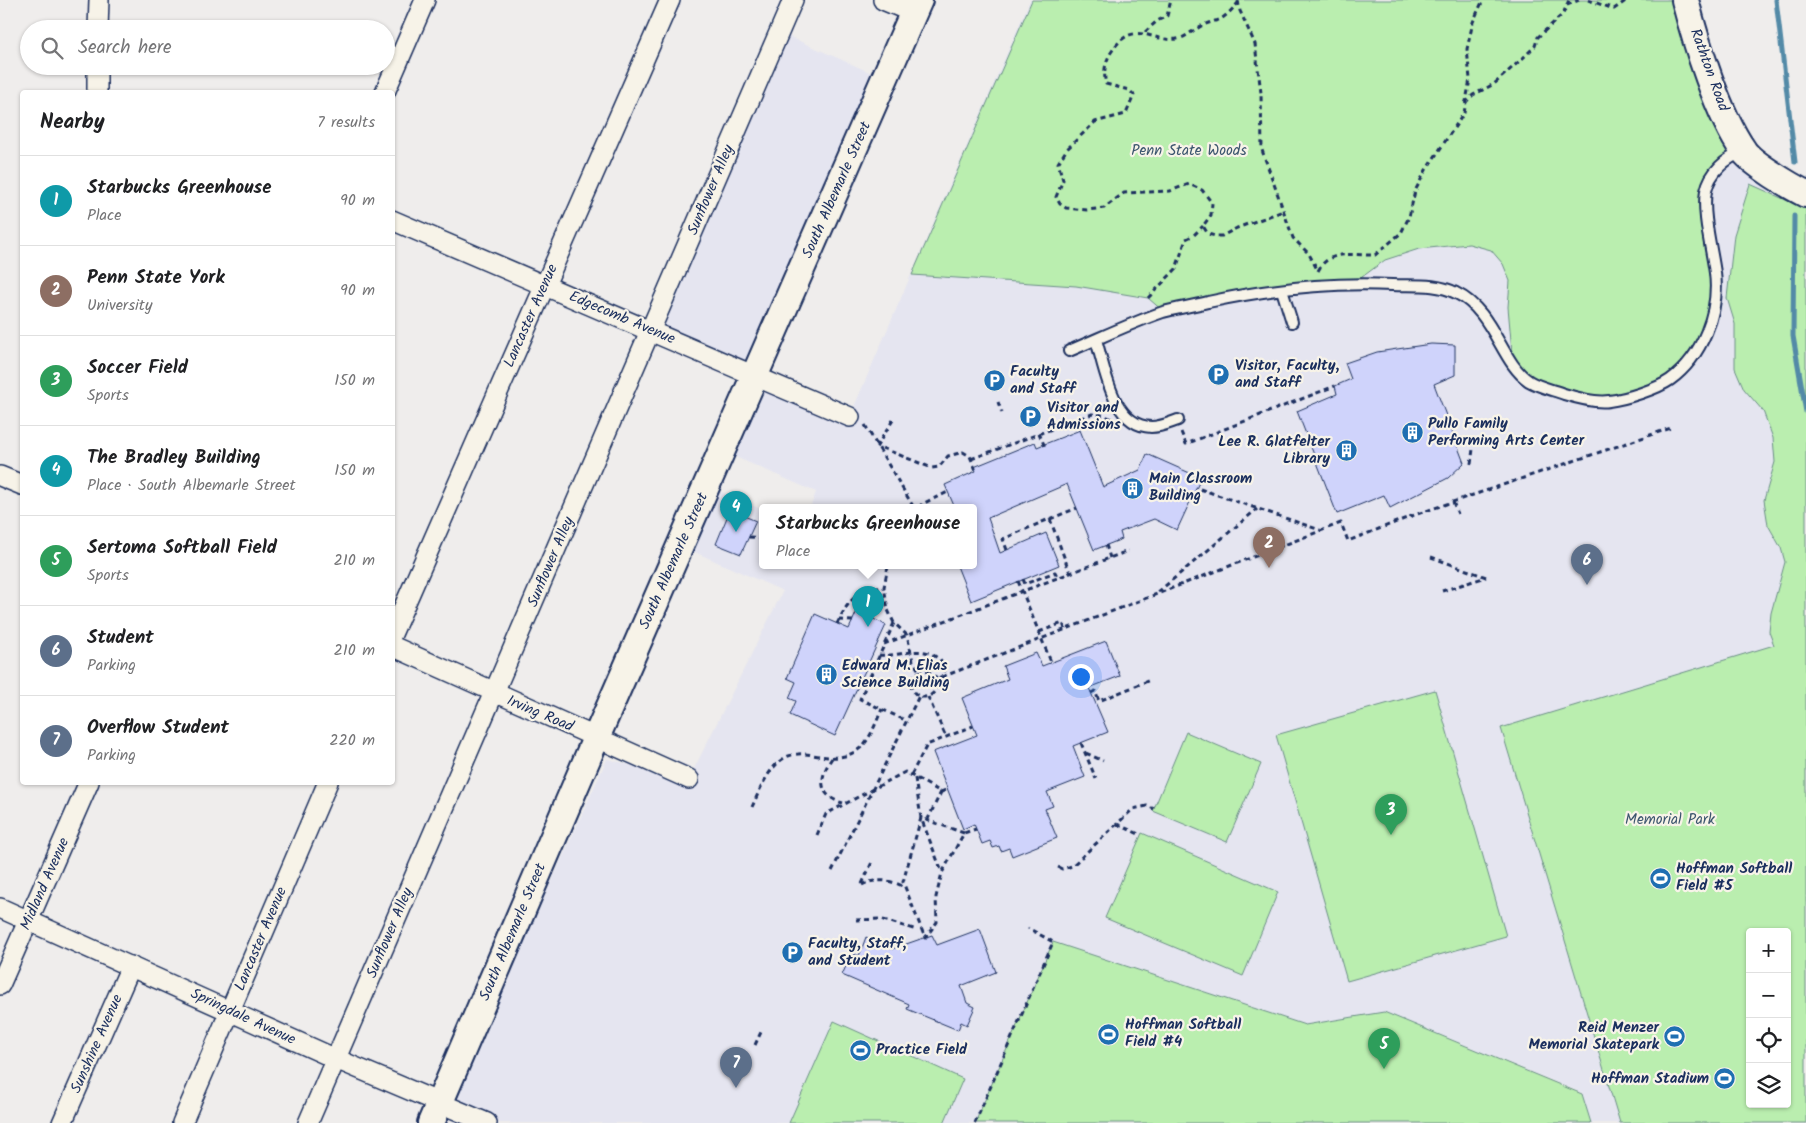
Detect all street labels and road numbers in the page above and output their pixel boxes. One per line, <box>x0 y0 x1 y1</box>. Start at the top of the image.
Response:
street label: Rathton Road <box>1683 25 1735 115</box>
street label: South Albemarle Street <box>796 117 878 262</box>
street label: Sunflower Alley <box>681 140 741 239</box>
street label: Lancaster Avenue <box>497 260 565 372</box>
street label: Edgecomb Avenue <box>565 285 679 351</box>
street label: South Albemarle Street <box>633 488 715 633</box>
street label: Sunflower Alley <box>521 512 581 611</box>
street label: Irving Road <box>503 689 578 739</box>
street label: Midland Avenue <box>14 834 76 934</box>
street label: South Albemarle Street <box>473 859 553 1005</box>
street label: Lancaster Avenue <box>228 883 294 995</box>
street label: Sunflower Alley <box>360 883 420 982</box>
street label: Springdale Avenue <box>186 982 300 1052</box>
street label: Sunshine Avenue <box>64 990 130 1097</box>

